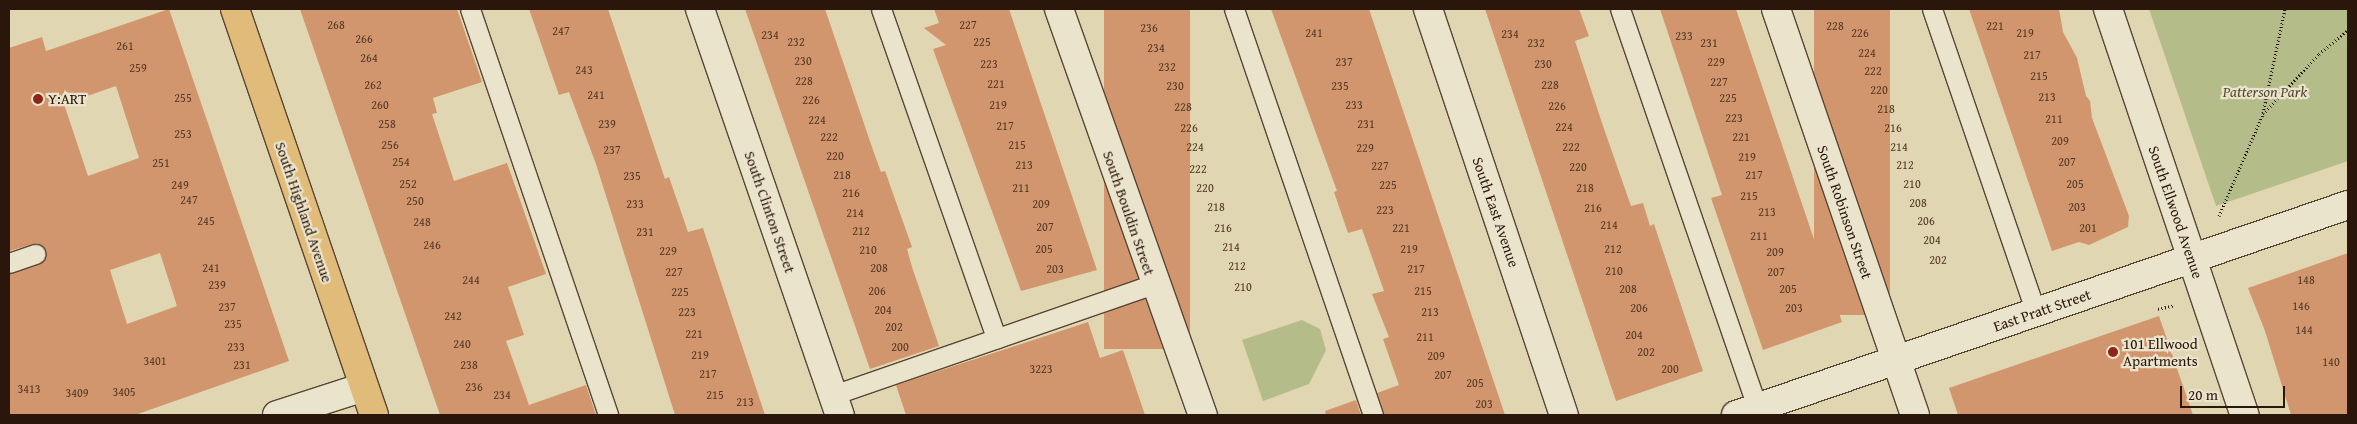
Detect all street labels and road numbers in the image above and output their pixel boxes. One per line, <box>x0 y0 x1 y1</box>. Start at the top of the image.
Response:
street label: South Highland Avenue <box>272 139 336 285</box>
street label: South Robinson Street <box>1814 143 1876 281</box>
street label: South Ellwood Avenue <box>2145 143 2207 281</box>
street label: South Bouldin Street <box>1099 148 1159 278</box>
street label: South Clinton Street <box>741 149 799 275</box>
street label: South East Avenue <box>1469 154 1523 270</box>
street label: East Pratt Street <box>1991 285 2093 335</box>

